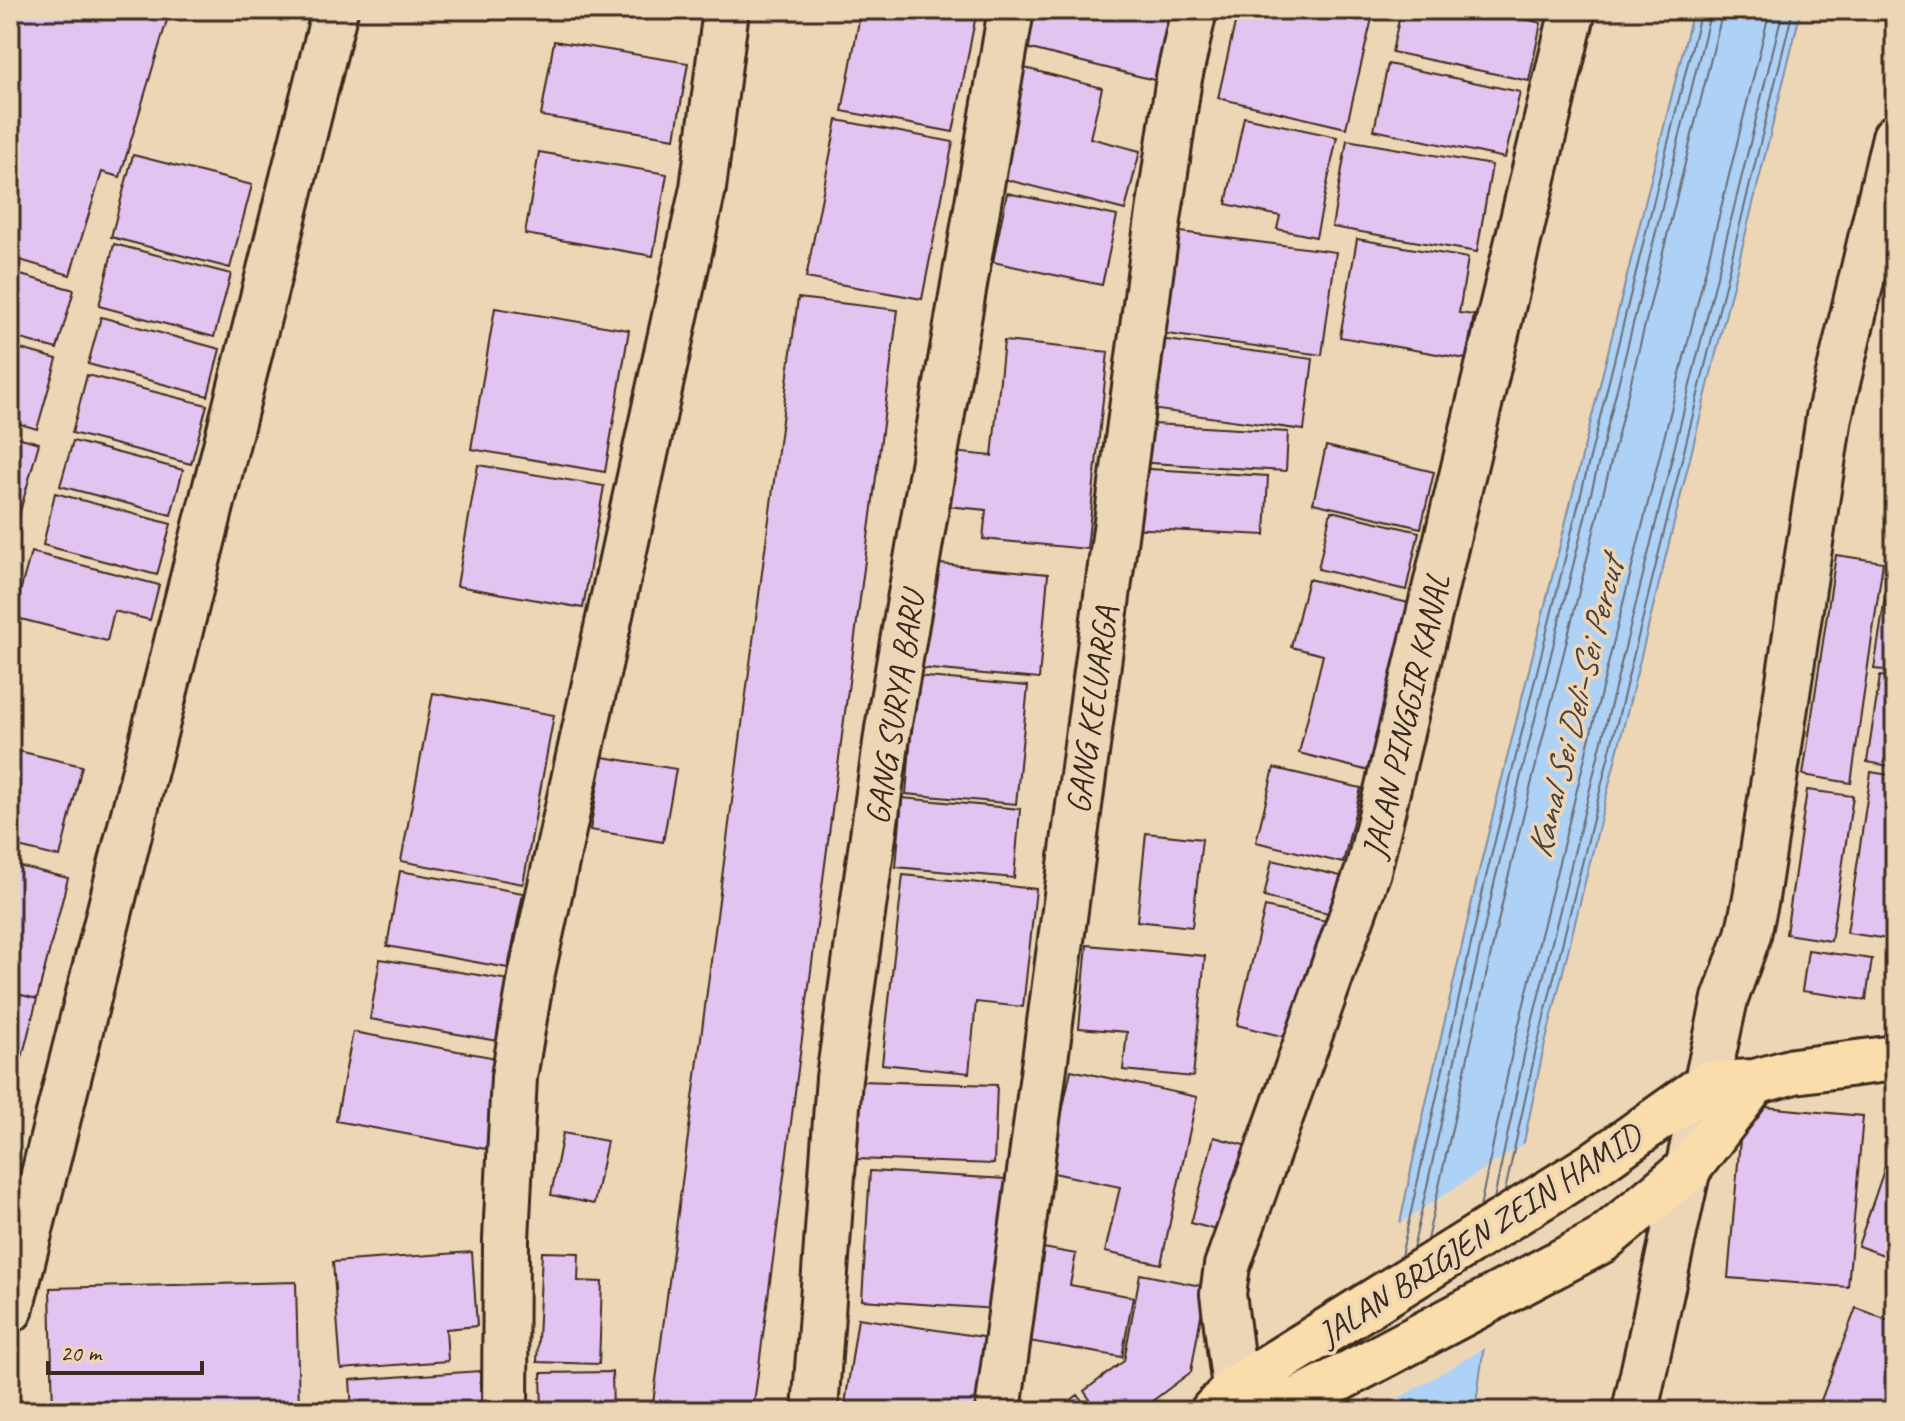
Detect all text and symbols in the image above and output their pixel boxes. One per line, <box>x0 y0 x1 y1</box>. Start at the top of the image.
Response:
water label: Kanal Sei Deli–Sei Percut <box>1516 545 1637 862</box>
street label: JALAN PINGGIR KANAL <box>1351 569 1459 864</box>
street label: GANG SURYA BARU <box>855 583 935 827</box>
street label: GANG KELUARGA <box>1056 603 1127 816</box>
street label: JALAN BRIGJEN ZEIN HAMID <box>1308 1112 1652 1356</box>
scale bar <box>48 1325 202 1375</box>
text: 20 m <box>60 1338 103 1368</box>

